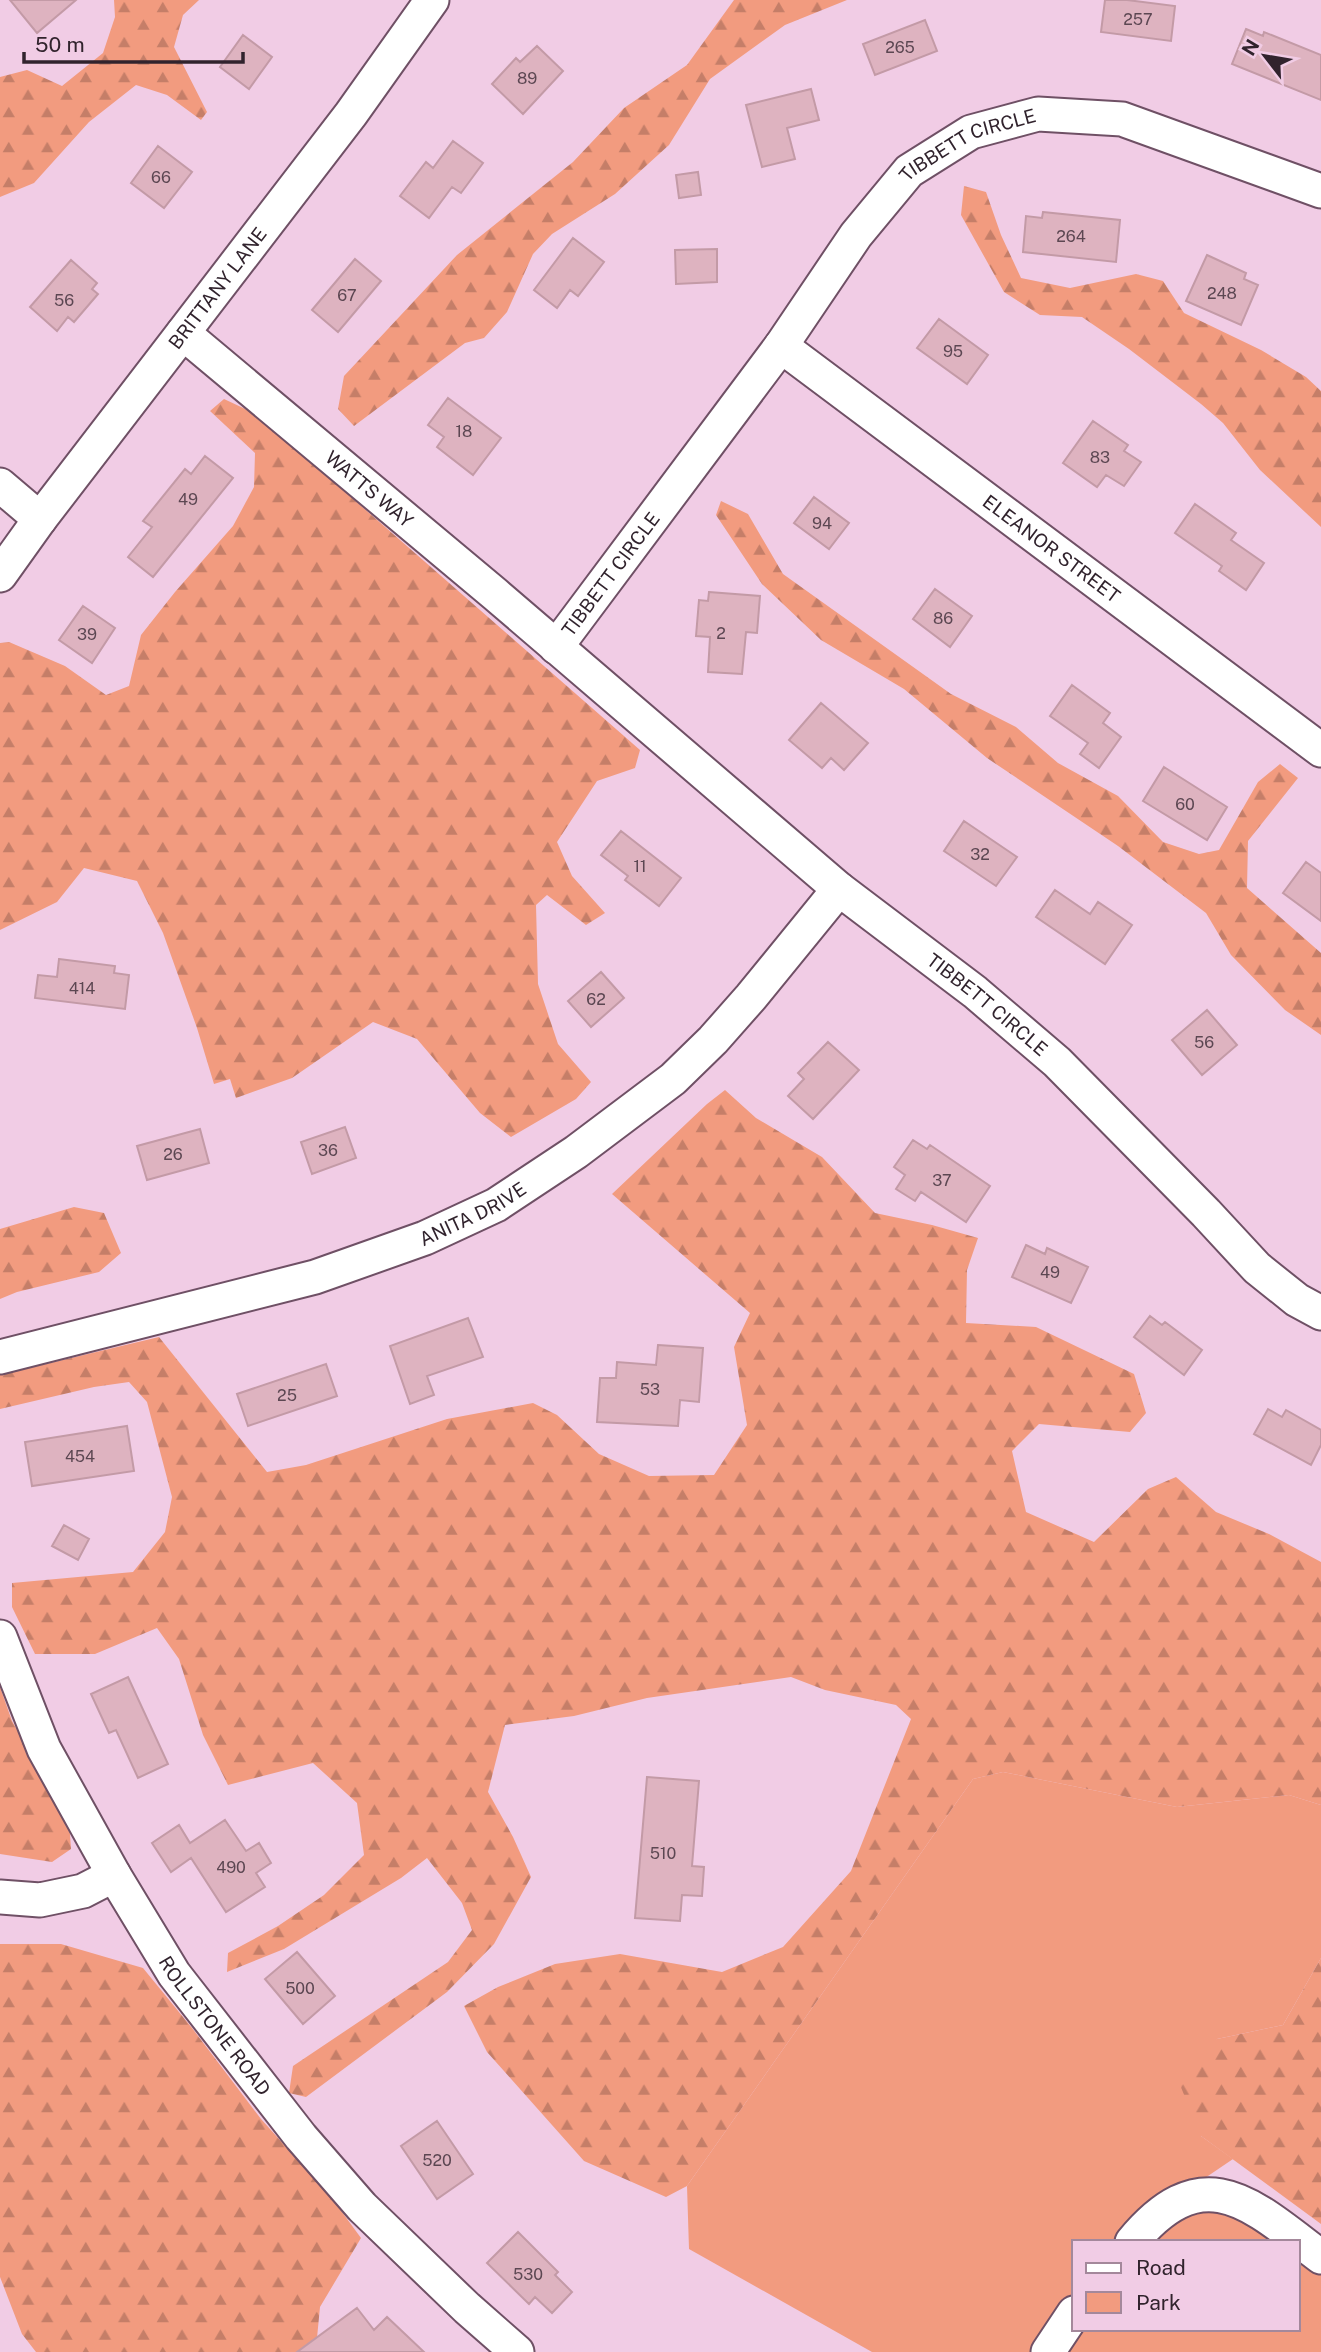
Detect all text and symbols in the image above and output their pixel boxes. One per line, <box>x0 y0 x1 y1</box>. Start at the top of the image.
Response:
house number: 257 <box>1123 10 1153 29</box>
scale bar <box>24 21 243 65</box>
north arrow <box>1230 21 1300 91</box>
text: 50 m <box>35 32 85 57</box>
text: N <box>1237 35 1264 59</box>
house number: 265 <box>885 38 915 57</box>
house number: 89 <box>517 69 537 88</box>
street label: TIBBETT CIRCLE <box>894 104 1038 185</box>
house number: 66 <box>151 168 171 187</box>
street label: BRITTANY LANE <box>164 223 271 353</box>
house number: 264 <box>1056 227 1086 246</box>
house number: 248 <box>1207 284 1237 303</box>
house number: 67 <box>337 286 357 305</box>
house number: 56 <box>54 291 74 310</box>
house number: 95 <box>943 342 963 361</box>
house number: 18 <box>456 422 472 441</box>
street label: WATTS WAY <box>321 446 418 532</box>
house number: 83 <box>1090 448 1110 467</box>
house number: 49 <box>178 490 198 509</box>
street label: ELEANOR STREET <box>979 490 1125 607</box>
street label: TIBBETT CIRCLE <box>557 508 664 640</box>
house number: 94 <box>812 514 832 533</box>
house number: 86 <box>933 609 953 628</box>
house number: 2 <box>716 624 726 643</box>
house number: 39 <box>77 625 97 644</box>
house number: 60 <box>1175 795 1195 814</box>
house number: 32 <box>970 845 990 864</box>
house number: 11 <box>633 857 647 876</box>
street label: TIBBETT CIRCLE <box>923 949 1052 1060</box>
house number: 414 <box>69 979 95 998</box>
house number: 62 <box>586 990 606 1009</box>
house number: 56 <box>1194 1033 1214 1052</box>
house number: 36 <box>318 1141 338 1160</box>
house number: 26 <box>163 1145 183 1164</box>
house number: 37 <box>932 1171 952 1190</box>
street label: ANITA DRIVE <box>416 1177 530 1250</box>
house number: 49 <box>1040 1263 1060 1282</box>
house number: 53 <box>640 1380 660 1399</box>
house number: 25 <box>277 1386 297 1405</box>
house number: 454 <box>65 1447 95 1466</box>
house number: 510 <box>650 1844 676 1863</box>
house number: 490 <box>216 1858 246 1877</box>
street label: ROLLSTONE ROAD <box>155 1952 275 2100</box>
house number: 500 <box>285 1979 315 1998</box>
house number: 520 <box>422 2151 452 2170</box>
legend <box>1072 2240 1300 2331</box>
text: Road <box>1136 2255 1186 2280</box>
house number: 530 <box>513 2265 543 2284</box>
text: Park <box>1136 2290 1181 2315</box>

